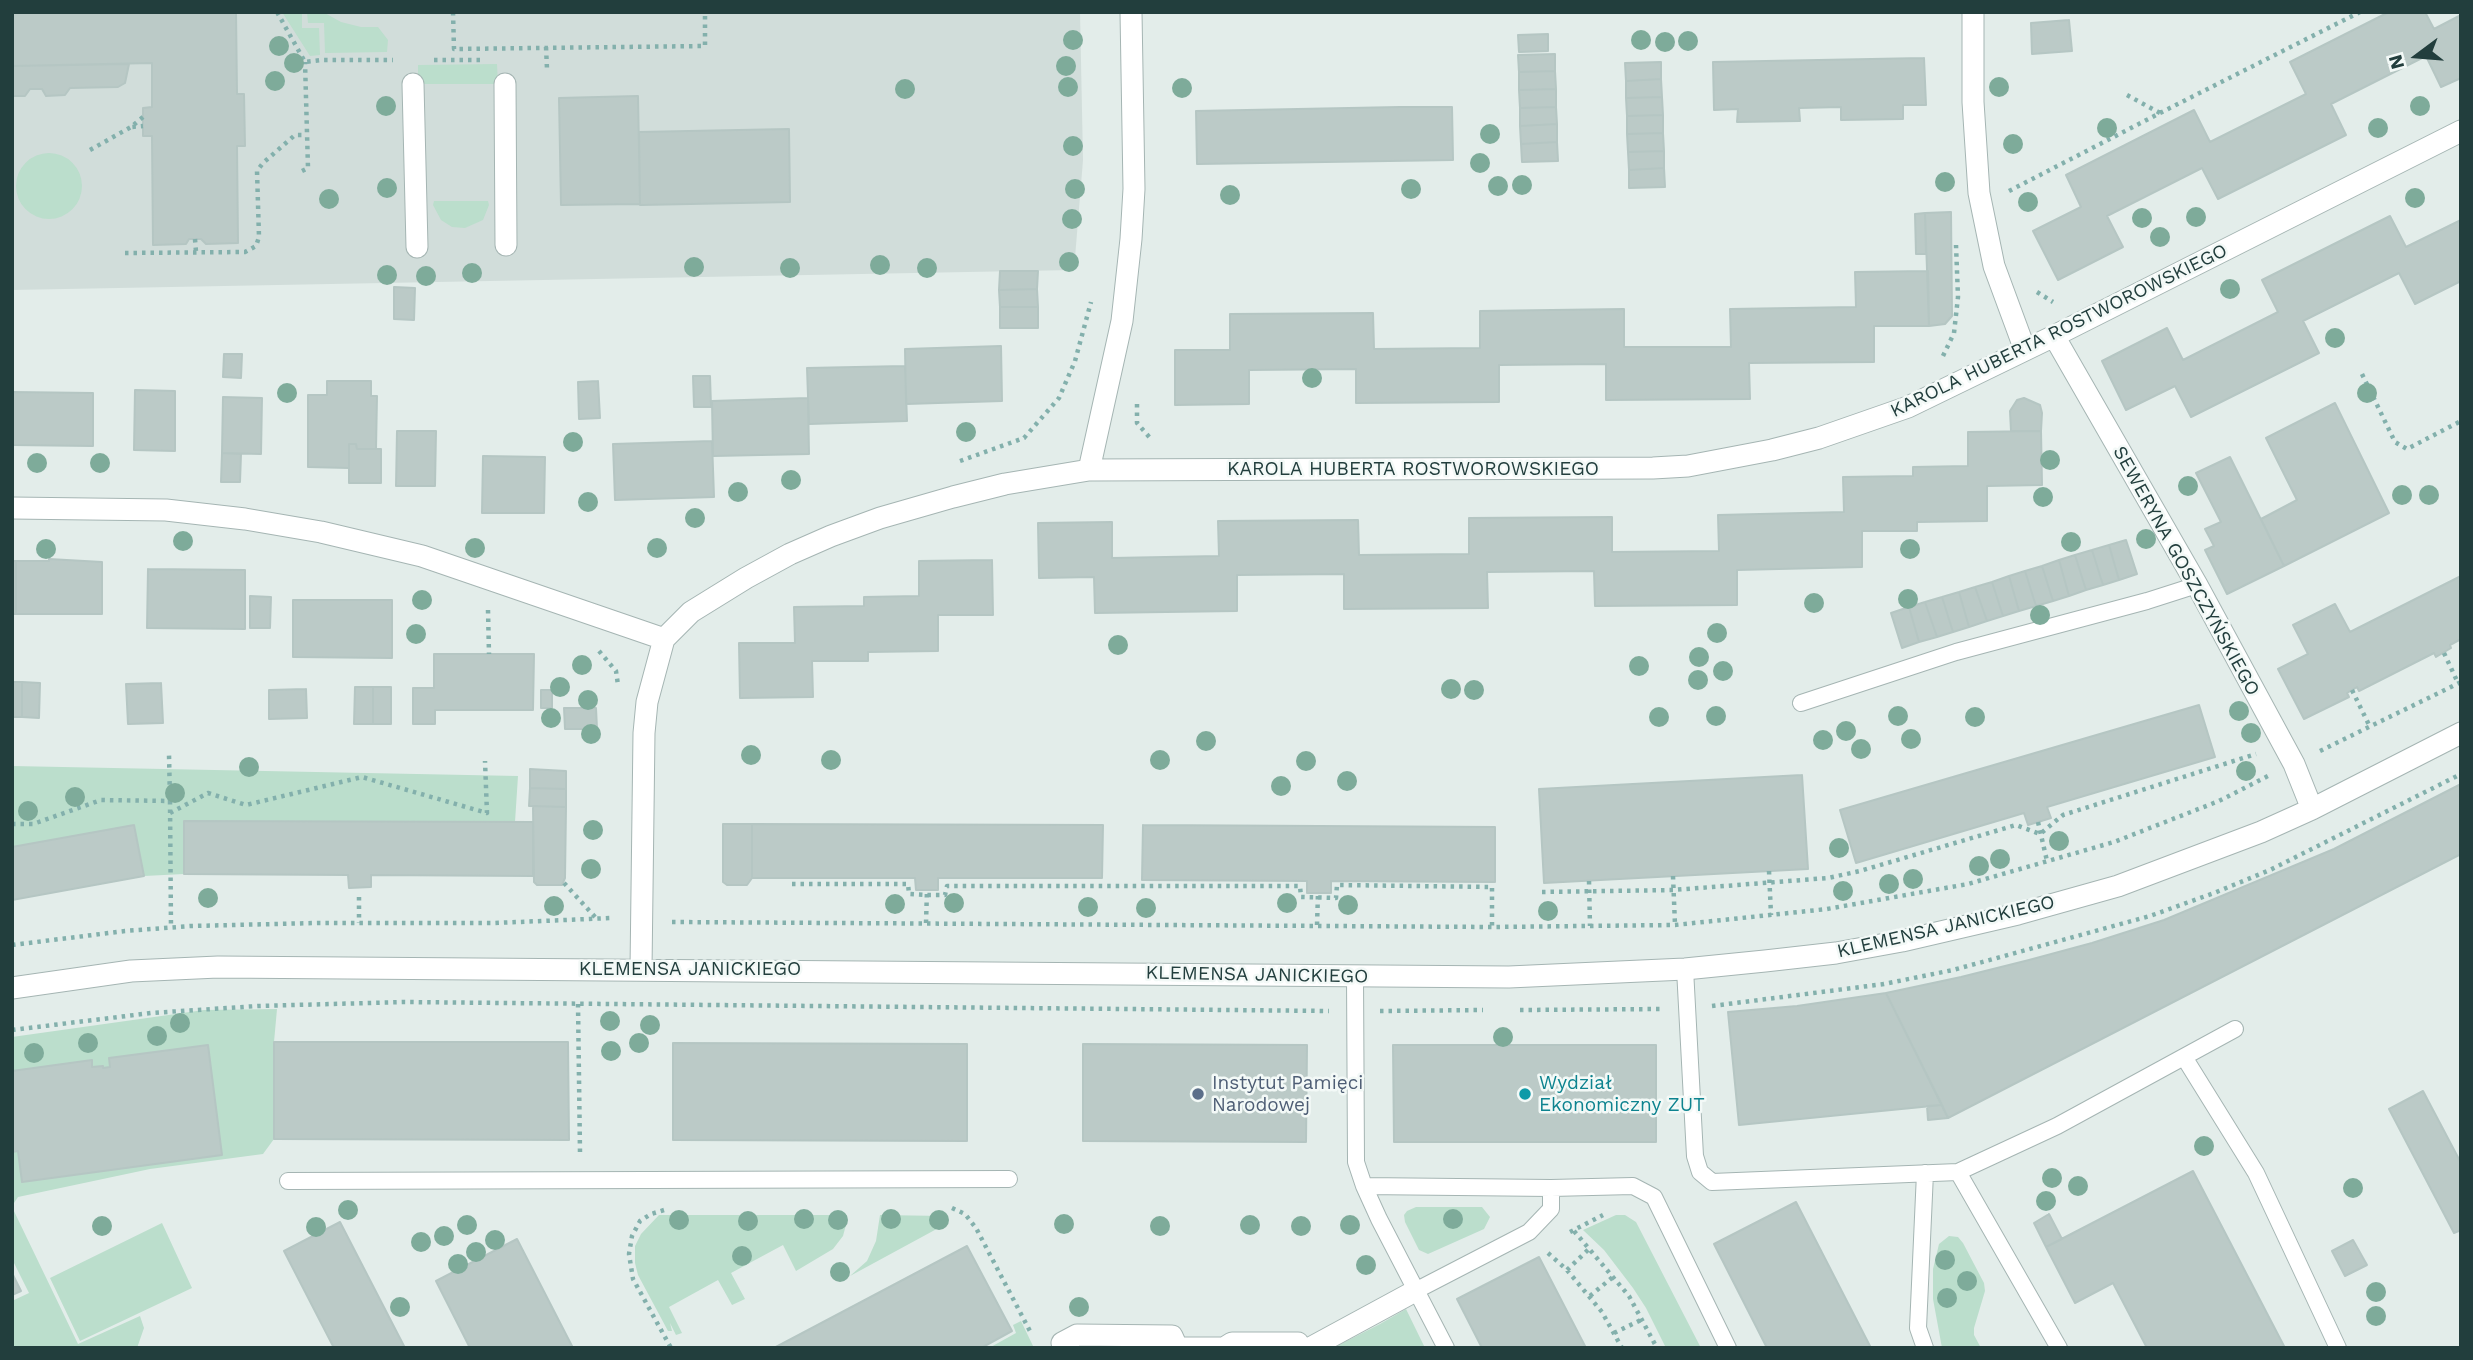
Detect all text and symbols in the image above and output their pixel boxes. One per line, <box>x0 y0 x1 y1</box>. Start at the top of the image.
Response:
north arrow <box>2382 21 2452 91</box>
text: N <box>2383 52 2409 72</box>
street label: KAROLA HUBERTA ROSTWOROWSKIEGO <box>1887 239 2231 423</box>
street label: SEWERYNA GOSZCZYŃSKIEGO <box>2108 442 2264 700</box>
street label: KAROLA HUBERTA ROSTWOROWSKIEGO <box>1227 458 1599 480</box>
street label: KLEMENSA JANICKIEGO <box>1835 891 2057 963</box>
street label: KLEMENSA JANICKIEGO <box>579 958 801 980</box>
street label: KLEMENSA JANICKIEGO <box>1146 962 1368 988</box>
place label: Instytut Pamięci Narodowej <box>1212 1072 1363 1116</box>
place label: Wydział Ekonomiczny ZUT <box>1539 1072 1705 1116</box>
marker: Instytut Pamięci Narodowej <box>1190 1086 1206 1102</box>
marker: Wydział Ekonomiczny ZUT <box>1517 1086 1533 1102</box>

